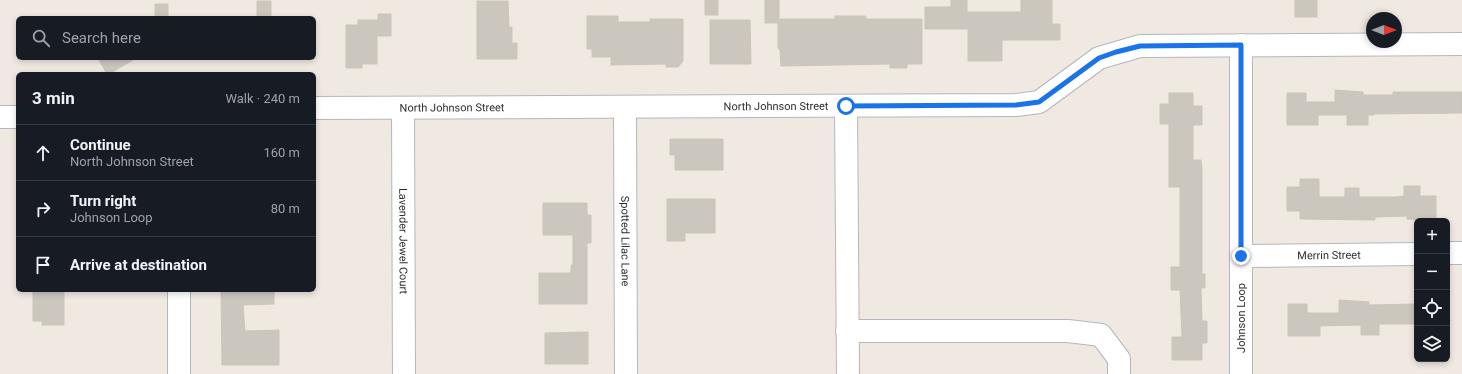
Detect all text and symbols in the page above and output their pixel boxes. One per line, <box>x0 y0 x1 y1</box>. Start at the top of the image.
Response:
north arrow <box>1366 12 1402 48</box>
search box <box>16 16 316 60</box>
icon: search <box>30 27 52 49</box>
text: Search here <box>62 29 141 47</box>
text: 3 min <box>32 88 75 108</box>
text: Walk · 240 m <box>225 91 300 106</box>
route start <box>837 97 855 115</box>
street label: North Johnson Street <box>724 99 829 113</box>
street label: North Johnson Street <box>400 101 505 114</box>
text: Continue <box>70 136 131 154</box>
icon: ahead <box>32 142 54 164</box>
text: 160 m <box>263 145 300 160</box>
text: North Johnson Street <box>70 154 194 169</box>
street label: Lavender Jewel Court <box>397 188 410 294</box>
text: Turn right <box>70 192 136 210</box>
street label: Spotted Lilac Lane <box>619 196 632 287</box>
icon: right <box>32 198 54 220</box>
text: 80 m <box>271 201 300 216</box>
text: Johnson Loop <box>70 210 153 225</box>
map controls <box>1414 218 1450 362</box>
button: + <box>1414 218 1450 254</box>
route end <box>1232 247 1250 265</box>
street label: Merrin Street <box>1297 248 1361 262</box>
icon: arrive <box>32 254 54 276</box>
button: − <box>1414 254 1450 290</box>
text: Arrive at destination <box>70 256 207 274</box>
street label: Johnson Loop <box>1235 283 1248 353</box>
button: locate <box>1414 290 1450 326</box>
button: layers <box>1414 326 1450 362</box>

